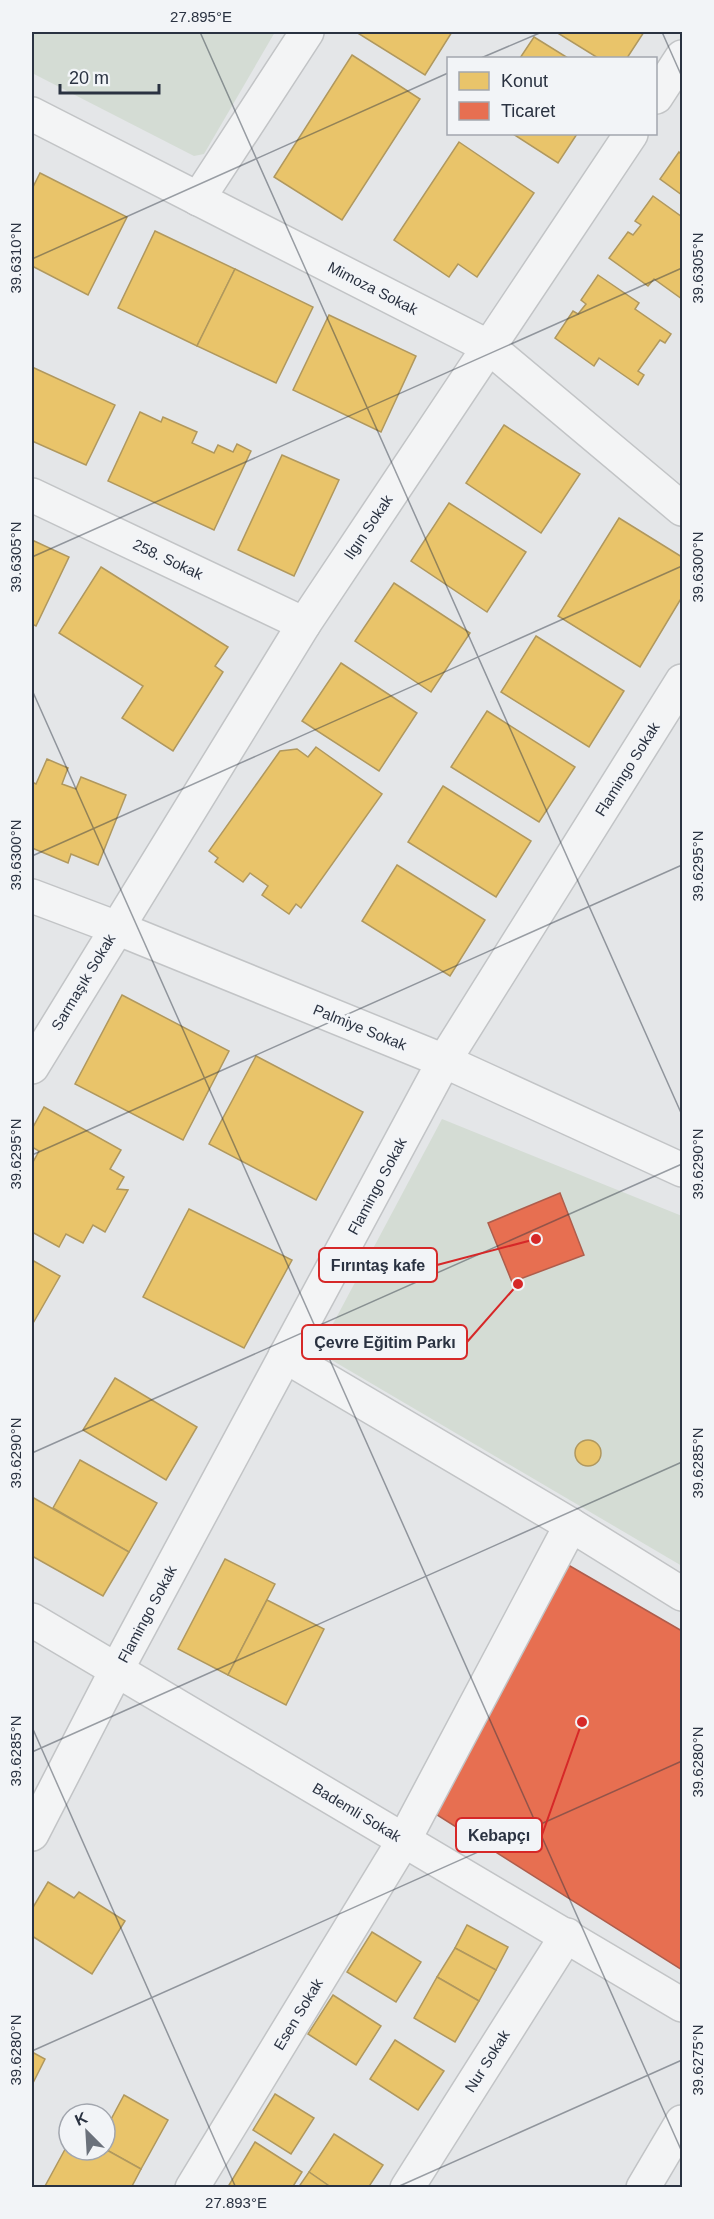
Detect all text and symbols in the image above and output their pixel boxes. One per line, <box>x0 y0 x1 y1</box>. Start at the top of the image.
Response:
text: 27.895°E <box>170 8 232 25</box>
scale bar <box>60 57 159 95</box>
legend <box>447 57 657 135</box>
text: 20 m <box>69 68 109 88</box>
text: Konut <box>501 71 548 91</box>
text: Ticaret <box>501 101 555 121</box>
text: 39.6310°N <box>7 222 24 294</box>
text: 39.6305°N <box>689 232 706 304</box>
street label: Mimoza Sokak <box>325 258 421 318</box>
street label: Ilgın Sokak <box>340 491 396 563</box>
text: 39.6305°N <box>7 521 24 593</box>
text: 39.6300°N <box>689 531 706 603</box>
street label: 258. Sokak <box>130 535 206 583</box>
street label: Flamingo Sokak <box>591 718 663 819</box>
text: 39.6300°N <box>7 819 24 891</box>
text: 39.6295°N <box>689 830 706 902</box>
street label: Sarmaşık Sokak <box>48 930 119 1033</box>
street label: Palmiye Sokak <box>311 1001 410 1054</box>
text: 39.6295°N <box>7 1118 24 1190</box>
text: 39.6290°N <box>689 1128 706 1200</box>
street label: Flamingo Sokak <box>344 1134 410 1237</box>
callout: Fırıntaş kafe <box>319 1248 437 1282</box>
text: Fırıntaş kafe <box>331 1257 425 1274</box>
callout: Çevre Eğitim Parkı <box>302 1325 467 1359</box>
text: Çevre Eğitim Parkı <box>314 1334 456 1351</box>
text: 39.6290°N <box>7 1417 24 1489</box>
text: 39.6285°N <box>689 1427 706 1499</box>
street label: Flamingo Sokak <box>114 1562 180 1665</box>
text: 39.6285°N <box>7 1715 24 1787</box>
text: 39.6280°N <box>689 1726 706 1798</box>
street label: Bademli Sokak <box>310 1779 405 1845</box>
callout: Kebapçı <box>456 1818 542 1852</box>
text: Kebapçı <box>468 1827 530 1844</box>
street label: Esen Sokak <box>270 1975 326 2053</box>
text: 39.6280°N <box>7 2014 24 2086</box>
text: 39.6275°N <box>689 2024 706 2096</box>
street label: Nur Sokak <box>461 2026 513 2095</box>
north arrow <box>57 2102 117 2162</box>
text: K <box>72 2108 90 2129</box>
text: 27.893°E <box>205 2194 267 2211</box>

